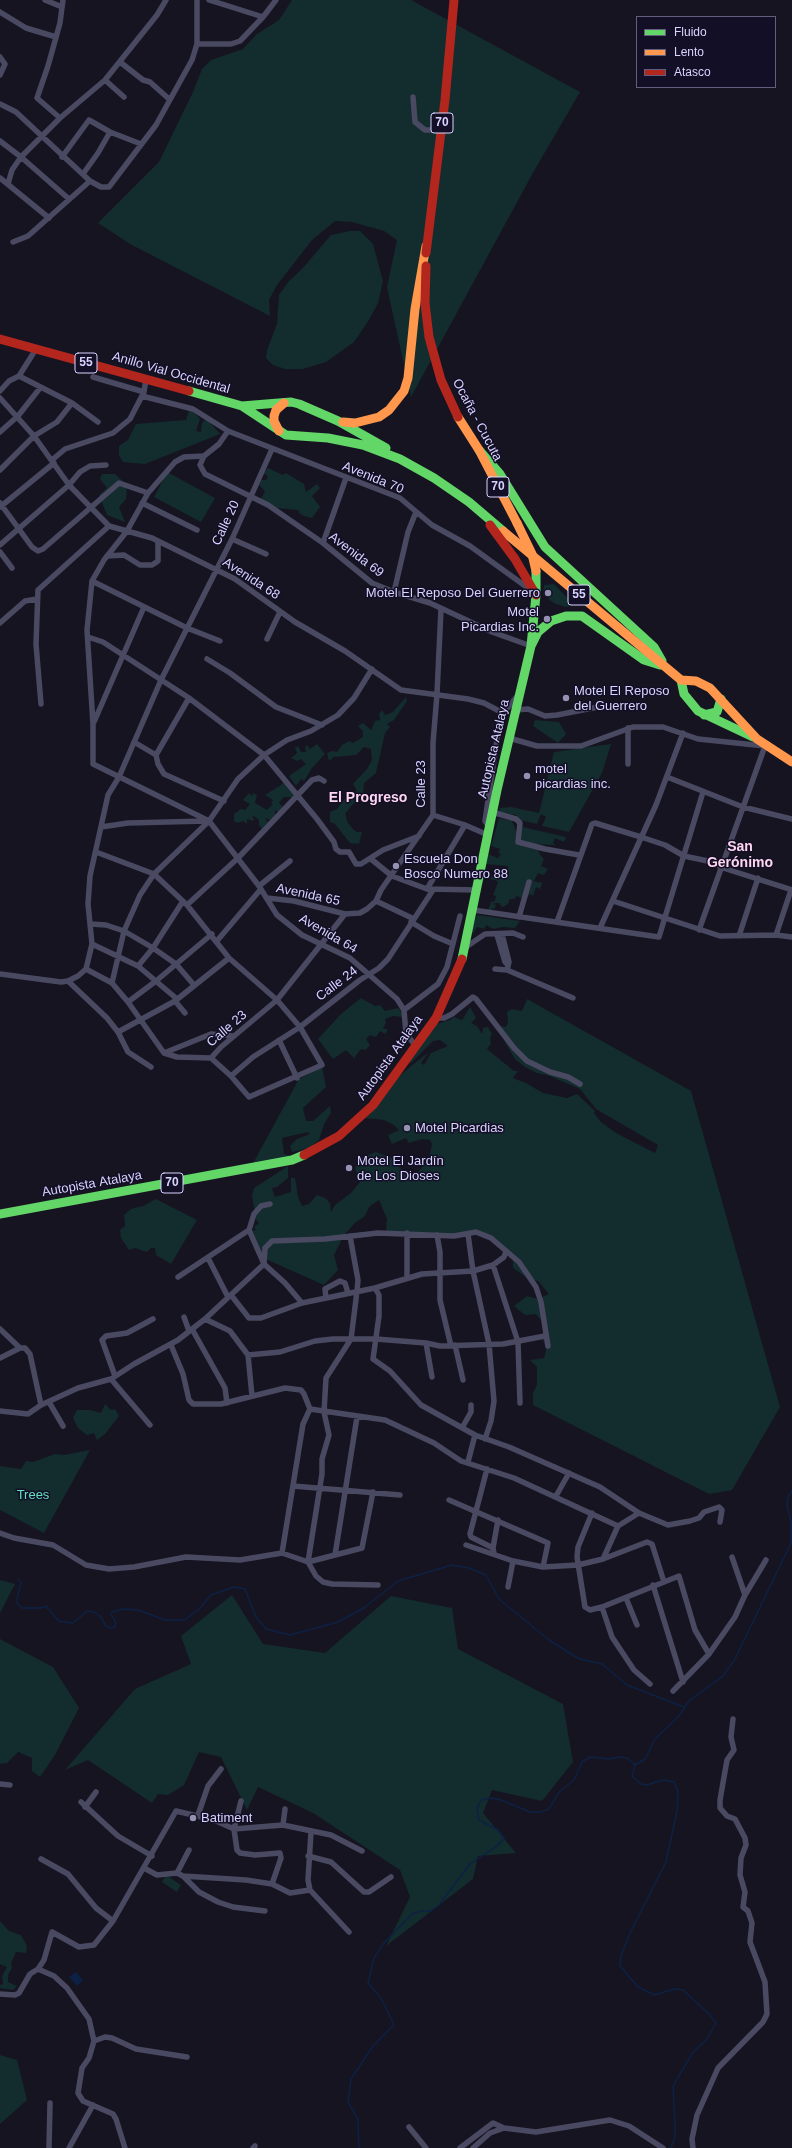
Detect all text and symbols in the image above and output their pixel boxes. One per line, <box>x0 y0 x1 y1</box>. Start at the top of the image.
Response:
legend <box>636 16 776 88</box>
text: Fluido <box>674 25 707 39</box>
text: Lento <box>674 45 704 59</box>
text: Atasco <box>674 65 711 79</box>
road number: 70 <box>431 113 453 133</box>
street label: Anillo Vial Occidental <box>110 349 232 397</box>
road number: 55 <box>75 353 97 373</box>
street label: Ocaña - Cucuta <box>449 376 505 464</box>
street label: Avenida 70 <box>340 459 406 497</box>
road number: 70 <box>487 477 509 497</box>
street label: Calle 20 <box>209 498 243 548</box>
street label: Avenida 69 <box>325 529 387 581</box>
street label: Avenida 68 <box>220 555 282 603</box>
place label: Motel El Reposo Del Guerrero <box>366 585 540 601</box>
road number: 55 <box>568 585 590 605</box>
marker: Motel El Reposo Del Guerrero <box>543 588 553 598</box>
place label: Motel Picardias Inc. <box>461 604 539 635</box>
marker: Motel Picardias Inc. <box>542 614 552 624</box>
place label: Motel El Reposo del Guerrero <box>574 683 669 714</box>
marker: Motel El Reposo del Guerrero <box>561 693 571 703</box>
street label: Autopista Atalaya <box>475 698 513 800</box>
street label: Calle 23 <box>413 760 429 808</box>
place label: motel picardias inc. <box>535 761 611 792</box>
marker: motel picardias inc. <box>522 771 532 781</box>
district label: El Progreso <box>329 790 407 806</box>
district label: San Gerónimo <box>707 839 773 872</box>
place label: Escuela Don Bosco Numero 88 <box>404 851 508 882</box>
marker: Escuela Don Bosco Numero 88 <box>391 861 401 871</box>
street label: Avenida 65 <box>275 881 341 909</box>
street label: Avenida 64 <box>296 911 360 957</box>
street label: Calle 24 <box>313 963 361 1005</box>
street label: Calle 23 <box>204 1007 250 1051</box>
street label: Autopista Atalaya <box>354 1012 426 1104</box>
place label: Motel Picardias <box>415 1120 504 1136</box>
marker: Motel Picardias <box>402 1123 412 1133</box>
place label: Motel El Jardín de Los Dioses <box>357 1153 444 1184</box>
marker: Motel El Jardín de Los Dioses <box>344 1163 354 1173</box>
street label: Autopista Atalaya <box>41 1168 143 1200</box>
road number: 70 <box>161 1173 183 1193</box>
park label: Trees <box>17 1487 49 1503</box>
place label: Batiment <box>201 1810 252 1826</box>
marker: Batiment <box>188 1813 198 1823</box>

